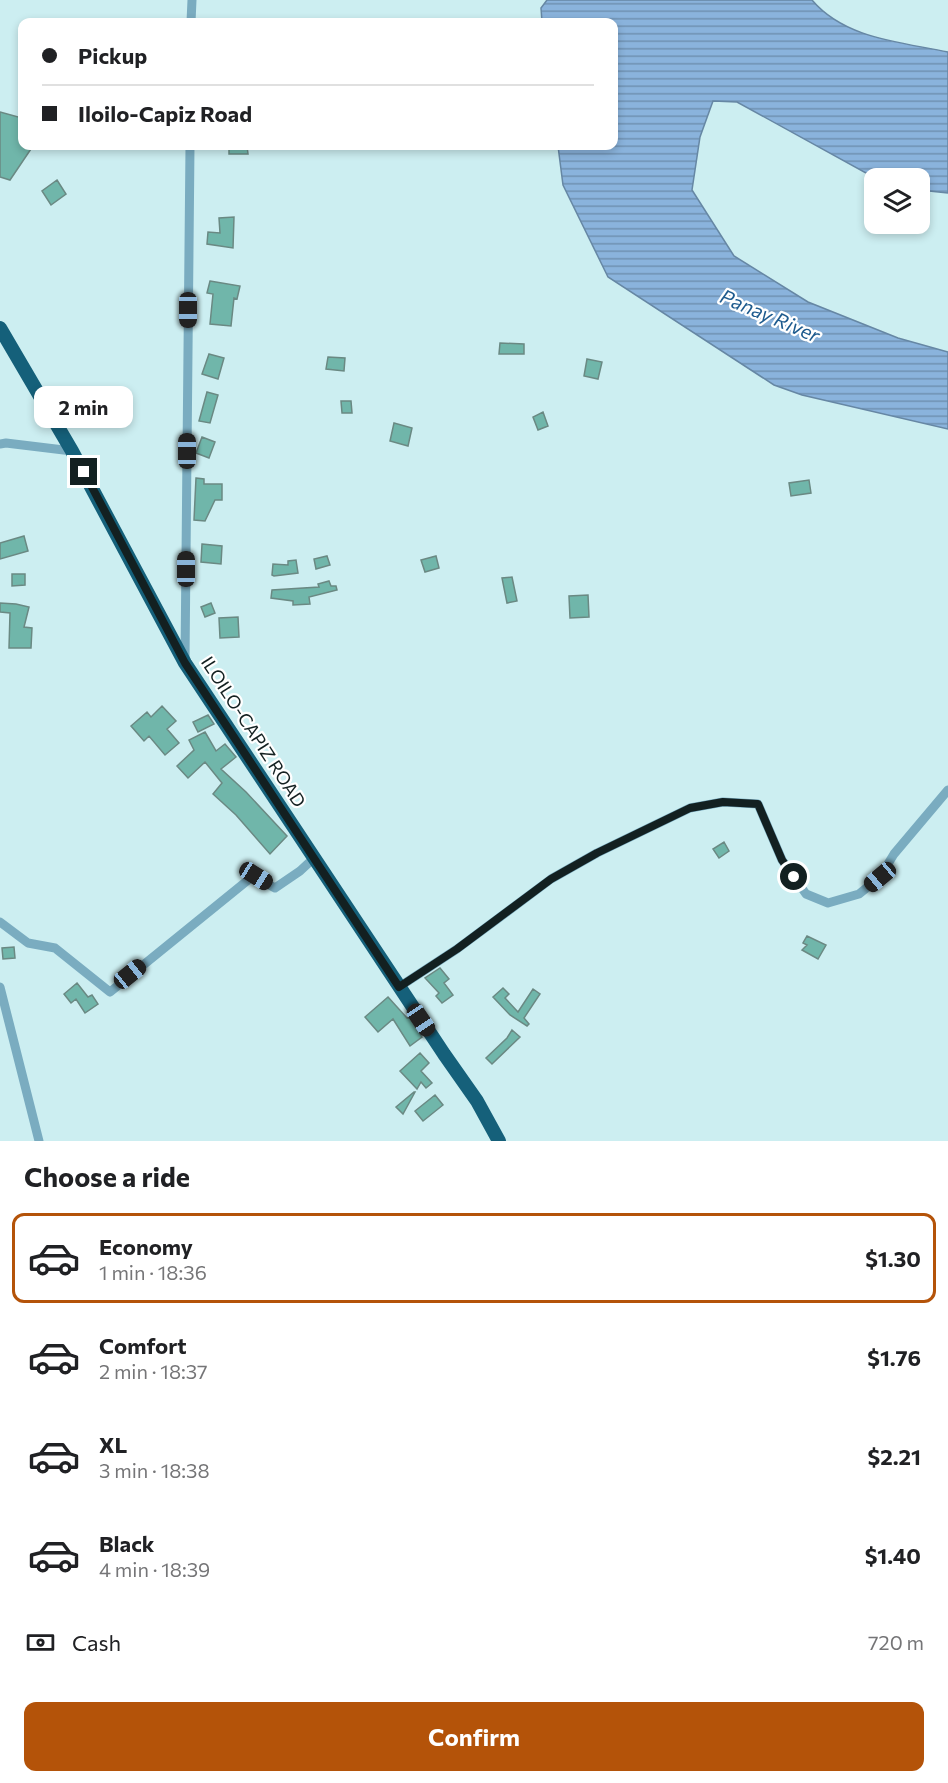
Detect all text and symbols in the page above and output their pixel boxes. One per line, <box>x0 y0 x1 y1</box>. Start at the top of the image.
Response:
text: Pickup <box>78 42 147 69</box>
text: Iloilo-Capiz Road <box>78 100 252 127</box>
map controls <box>864 168 930 234</box>
button: layers <box>864 168 930 234</box>
water label: Panay River <box>717 283 825 347</box>
car <box>179 292 197 328</box>
callout: 2 min <box>34 385 134 427</box>
text: 2 min <box>59 395 108 419</box>
car <box>178 433 196 469</box>
route end <box>70 458 97 485</box>
car <box>177 551 195 587</box>
street label: ILOILO-CAPIZ ROAD <box>197 652 311 811</box>
car <box>236 859 276 893</box>
car <box>860 859 900 895</box>
route start <box>780 863 807 890</box>
car <box>110 956 150 992</box>
car <box>403 1000 439 1040</box>
text: Choose a ride <box>24 1160 190 1193</box>
icon: car <box>27 1231 81 1285</box>
text: Economy <box>99 1233 193 1260</box>
text: $1.30 <box>865 1245 921 1272</box>
text: 1 min · 18:36 <box>99 1260 207 1284</box>
icon: car <box>27 1330 81 1384</box>
text: Comfort <box>99 1332 187 1359</box>
text: $1.76 <box>867 1344 921 1371</box>
text: 2 min · 18:37 <box>99 1359 208 1383</box>
icon: car <box>27 1429 81 1483</box>
text: XL <box>99 1431 127 1458</box>
text: $2.21 <box>868 1443 921 1470</box>
text: 3 min · 18:38 <box>99 1458 210 1482</box>
icon: car <box>27 1528 81 1582</box>
text: Black <box>99 1530 154 1557</box>
text: $1.40 <box>865 1542 921 1569</box>
text: 4 min · 18:39 <box>99 1557 210 1581</box>
icon: cash <box>24 1626 57 1659</box>
text: Cash <box>72 1629 121 1656</box>
text: 720 m <box>868 1630 924 1654</box>
button: Confirm <box>24 1702 924 1771</box>

